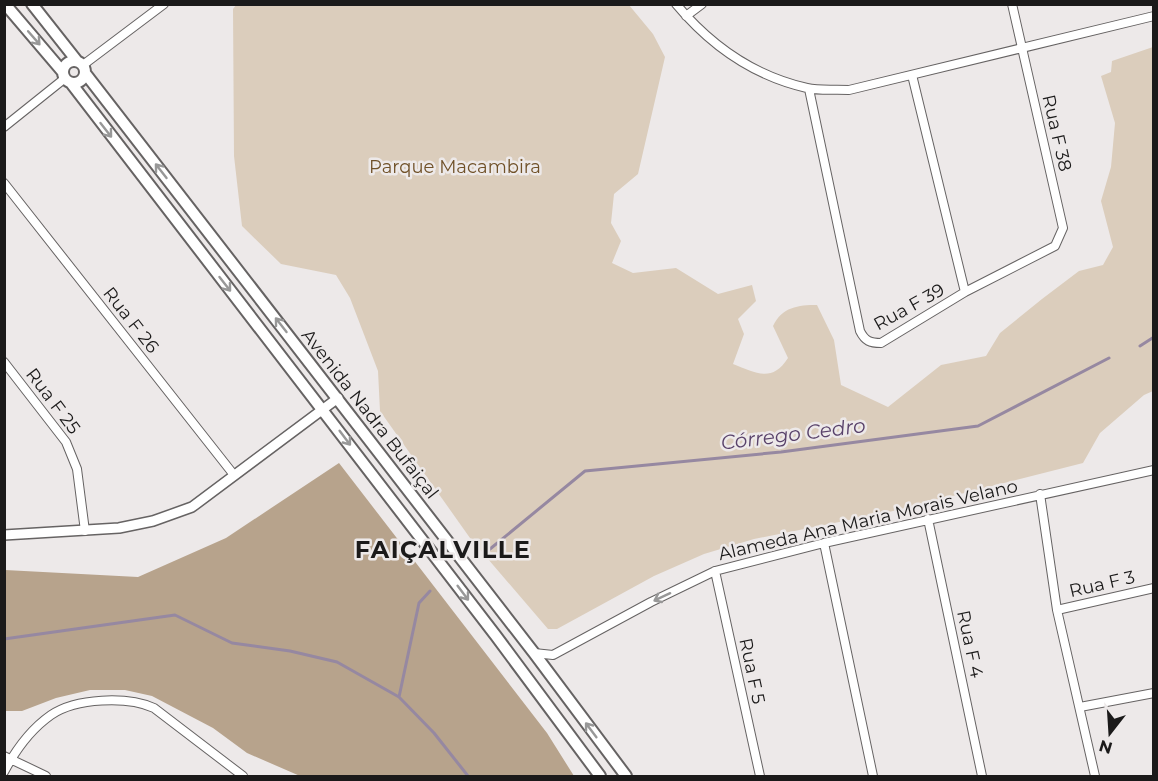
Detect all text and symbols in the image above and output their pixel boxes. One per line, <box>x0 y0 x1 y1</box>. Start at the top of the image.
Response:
one-way arrow <box>27 30 40 46</box>
street label: Rua F 38 <box>1037 92 1077 174</box>
one-way arrow <box>100 121 112 137</box>
park label: Parque Macambira <box>369 156 541 178</box>
one-way arrow <box>155 163 168 179</box>
one-way arrow <box>219 275 232 291</box>
street label: Rua F 39 <box>870 279 948 335</box>
street label: Rua F 26 <box>98 283 164 357</box>
one-way arrow <box>275 317 288 333</box>
street label: Avenida Nadra Bufaiçal <box>297 325 443 503</box>
street label: Rua F 25 <box>21 364 85 438</box>
water label: Córrego Cedro <box>719 413 867 455</box>
one-way arrow <box>338 430 351 446</box>
street label: Alameda Ana Maria Morais Velano <box>716 475 1020 565</box>
district label: FAIÇALVILLE <box>355 535 531 564</box>
street label: Rua F 3 <box>1067 566 1137 602</box>
one-way arrow <box>457 585 470 601</box>
one-way arrow <box>653 591 671 603</box>
street label: Rua F 4 <box>952 608 988 680</box>
street label: Rua F 5 <box>734 636 770 706</box>
north arrow <box>1080 703 1140 763</box>
one-way arrow <box>585 722 598 738</box>
text: N <box>1097 736 1115 758</box>

